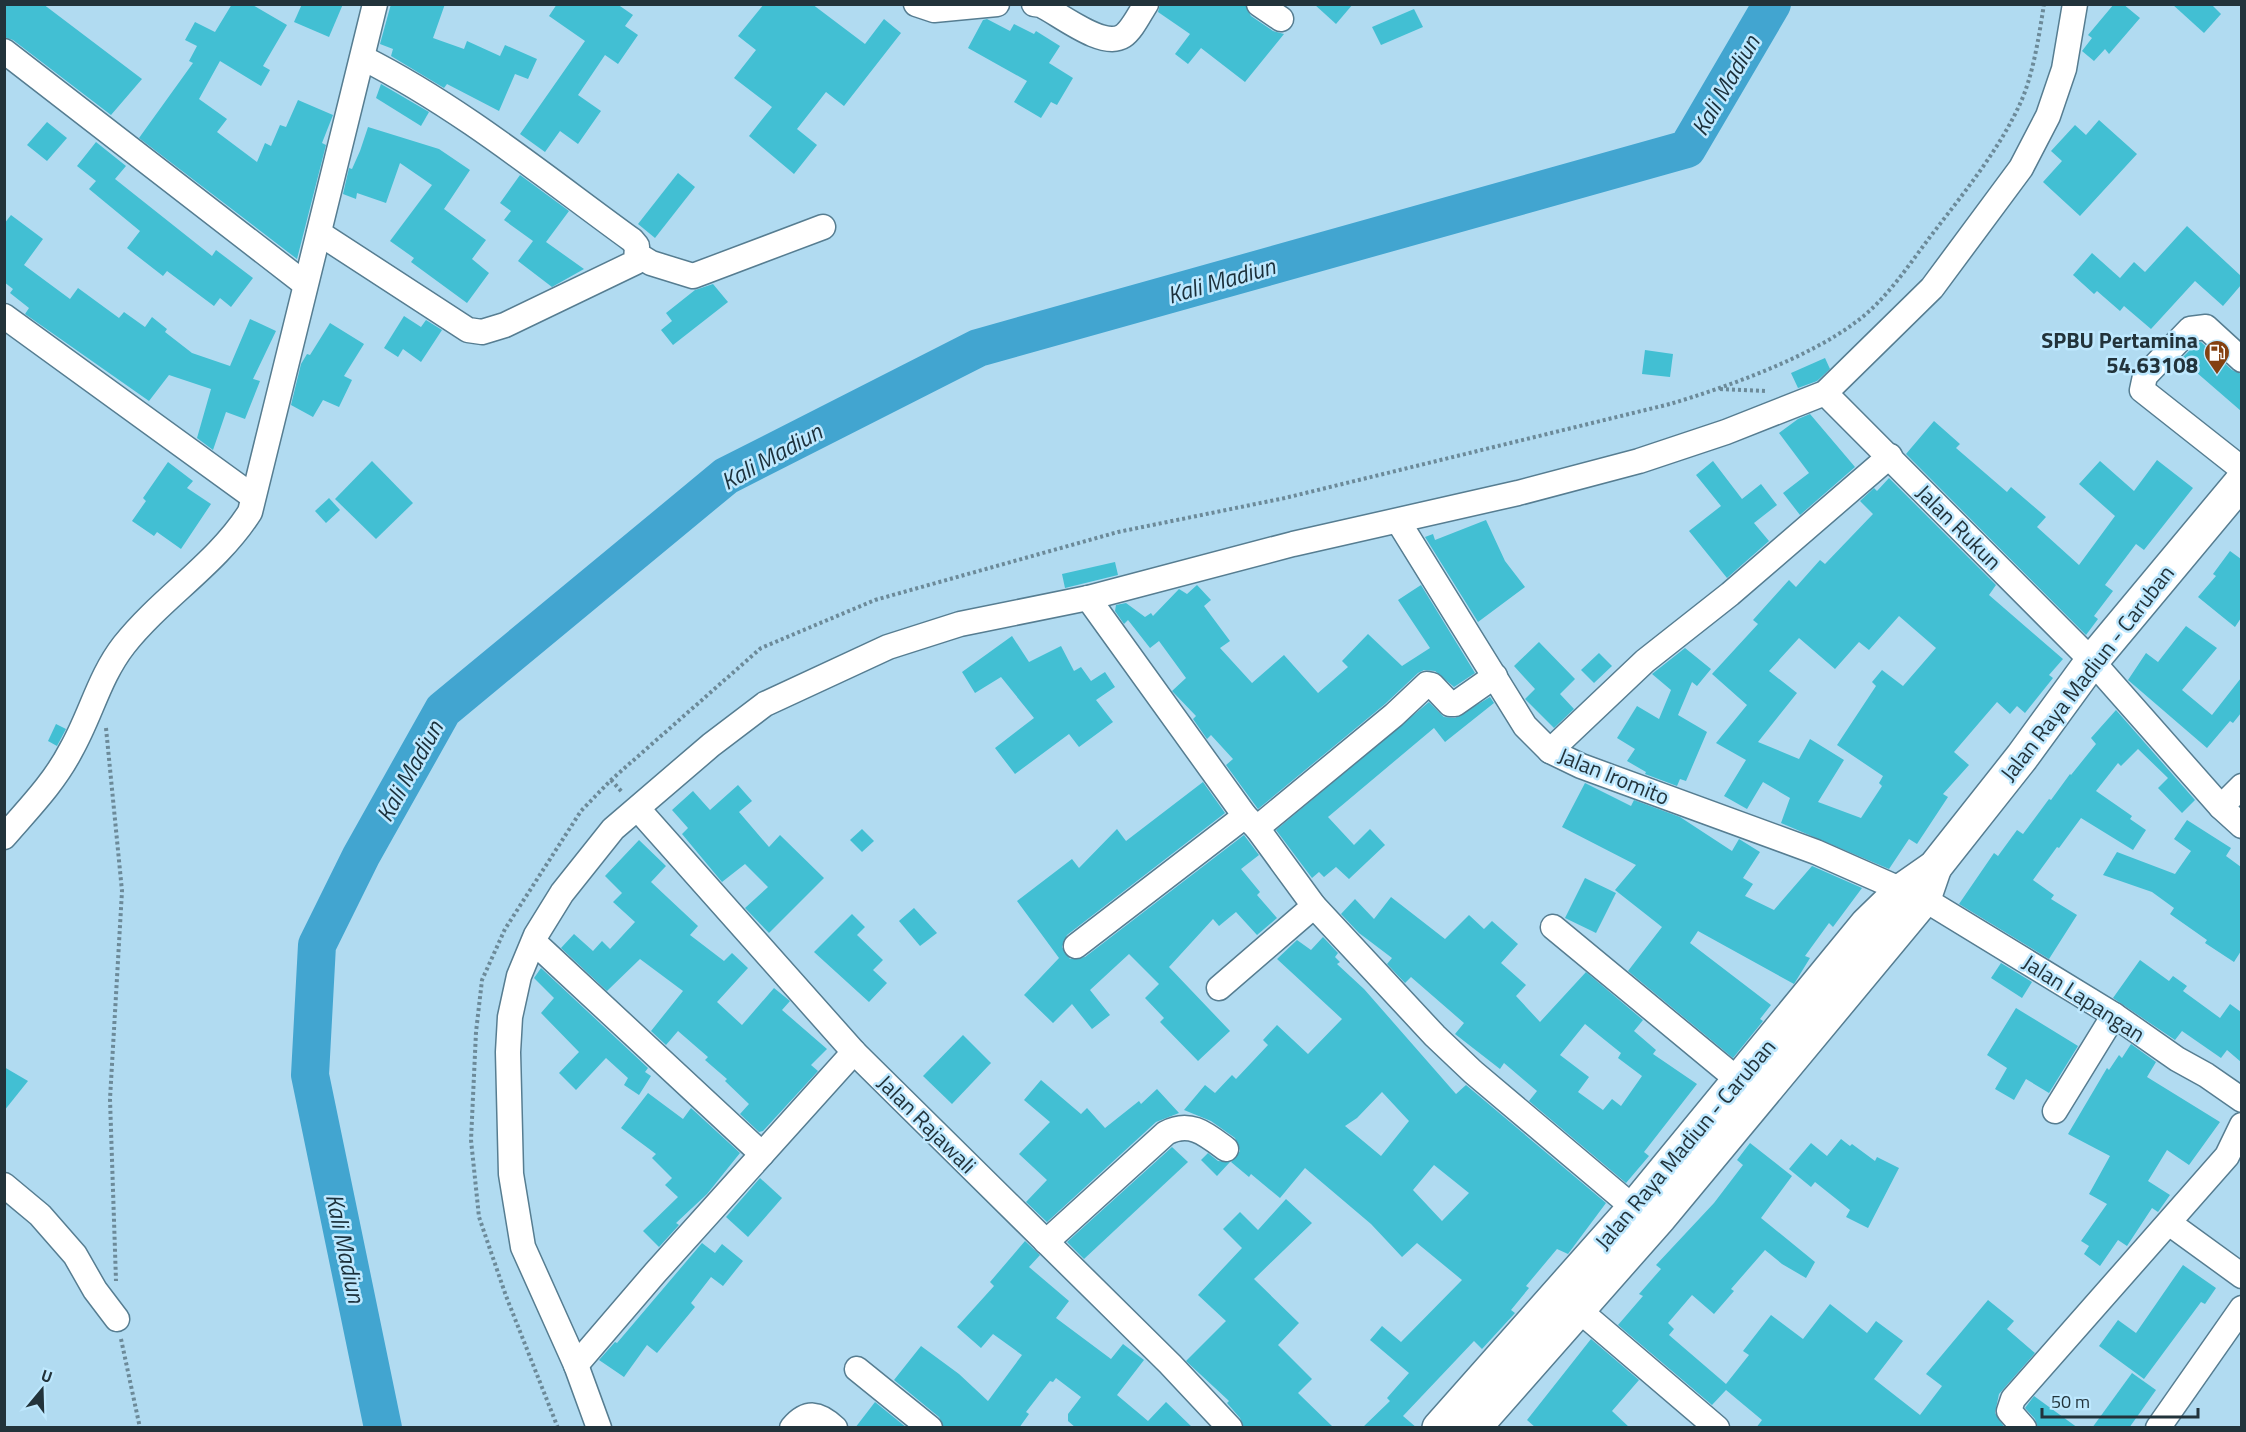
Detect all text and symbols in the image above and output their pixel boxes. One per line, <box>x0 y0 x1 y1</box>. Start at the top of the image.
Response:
water label: Kali Madiun <box>1682 27 1769 142</box>
water label: Kali Madiun <box>1163 247 1280 313</box>
place label: SPBU Pertamina 54.63108 <box>2041 323 2198 382</box>
fuel station icon: SPBU Pertamina 54.63108 <box>2202 338 2232 376</box>
water label: Kali Madiun <box>714 413 829 499</box>
street label: Jalan Rukun <box>1908 476 2010 578</box>
street label: Jalan Raya Madiun - Caruban <box>1992 558 2182 788</box>
water label: Kali Madiun <box>366 713 452 828</box>
street label: Jalan Iromito <box>1553 738 1675 814</box>
street label: Jalan Lapangan <box>2016 946 2152 1050</box>
street label: Jalan Raya Madiun - Caruban <box>1586 1031 1784 1257</box>
street label: Jalan Rajawali <box>870 1067 984 1181</box>
water label: Kali Madiun <box>317 1190 375 1307</box>
north arrow <box>12 1360 72 1420</box>
text: U <box>38 1363 56 1389</box>
scale bar <box>2042 1381 2198 1419</box>
text: 50 m <box>2051 1388 2090 1415</box>

